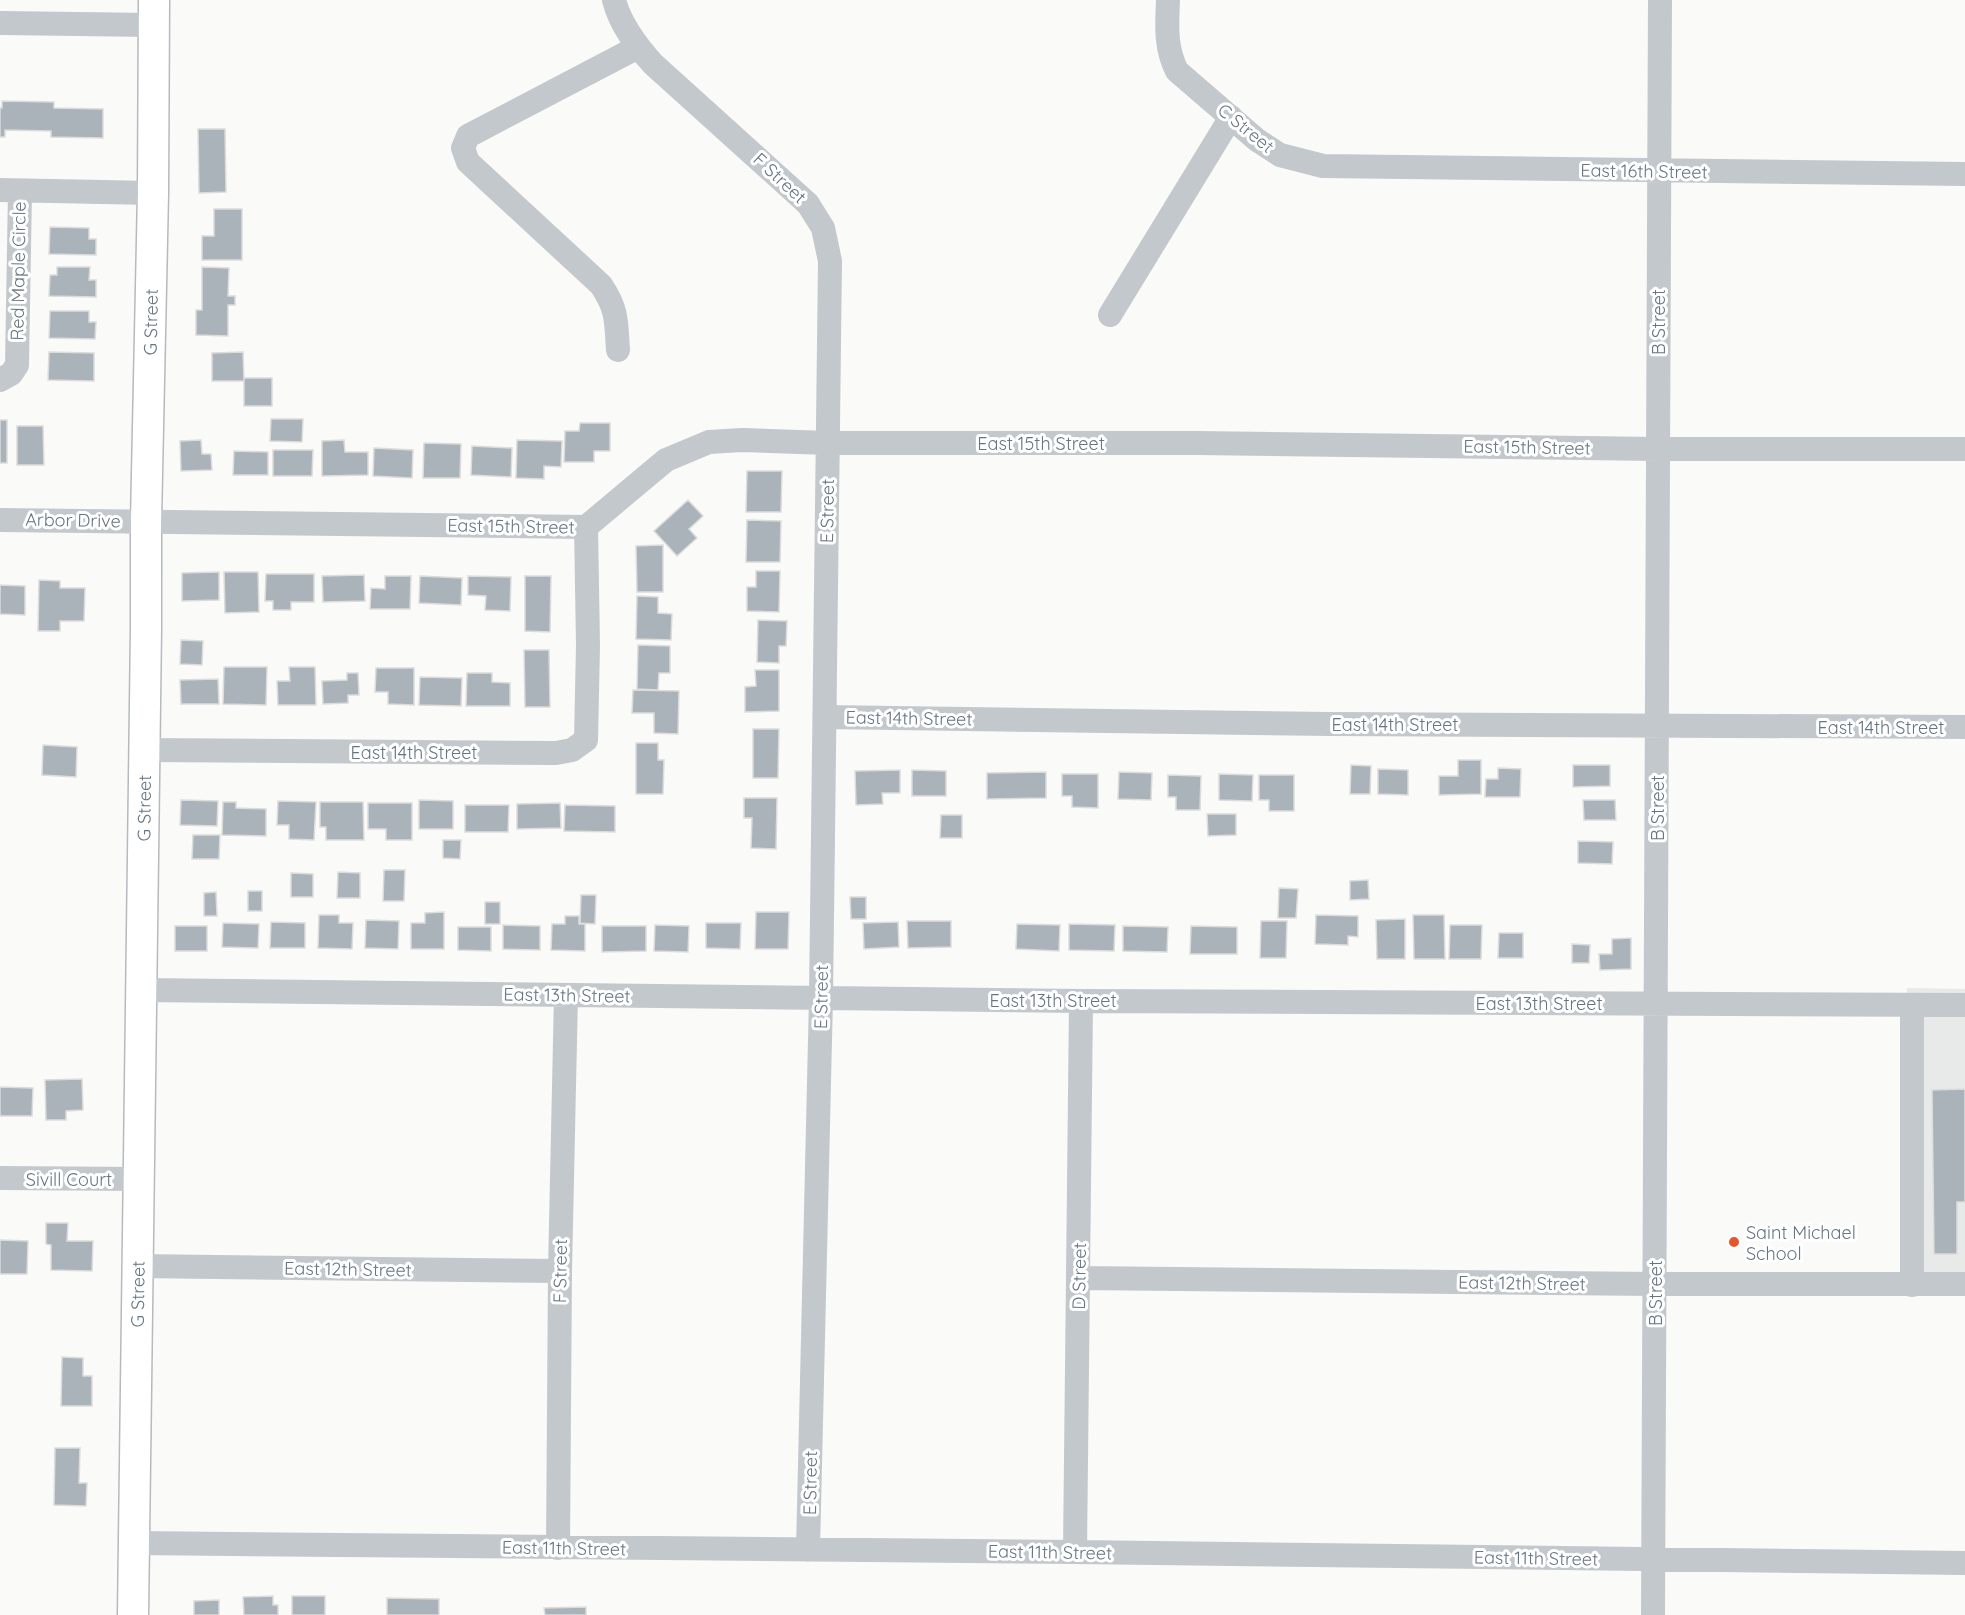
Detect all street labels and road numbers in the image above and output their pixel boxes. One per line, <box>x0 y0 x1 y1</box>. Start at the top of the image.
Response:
street label: C Street <box>1213 98 1279 158</box>
street label: F Street <box>749 148 811 208</box>
street label: East 16th Street <box>1580 158 1708 184</box>
street label: Red Maple Circle <box>5 201 31 341</box>
street label: G Street <box>138 289 162 356</box>
street label: B Street <box>1647 289 1670 355</box>
street label: East 15th Street <box>977 432 1105 455</box>
street label: East 15th Street <box>1463 434 1591 460</box>
street label: E Street <box>815 479 839 543</box>
street label: Arbor Drive <box>25 508 121 532</box>
street label: East 15th Street <box>447 513 575 539</box>
street label: East 14th Street <box>845 705 973 731</box>
street label: East 14th Street <box>1332 713 1458 736</box>
street label: East 14th Street <box>1818 716 1944 739</box>
street label: East 14th Street <box>351 741 477 764</box>
street label: G Street <box>132 775 156 842</box>
street label: B Street <box>1646 775 1669 841</box>
street label: E Street <box>809 965 833 1029</box>
street label: East 13th Street <box>503 982 631 1008</box>
street label: East 13th Street <box>989 989 1117 1012</box>
street label: East 13th Street <box>1475 992 1603 1015</box>
street label: Sivill Court <box>26 1168 112 1191</box>
street label: F Street <box>548 1239 572 1303</box>
street label: D Street <box>1067 1242 1091 1310</box>
street label: East 12th Street <box>284 1256 412 1282</box>
street label: B Street <box>1644 1260 1667 1326</box>
street label: G Street <box>125 1261 149 1328</box>
street label: East 12th Street <box>1458 1270 1586 1296</box>
street label: E Street <box>798 1451 822 1515</box>
street label: East 11th Street <box>502 1535 626 1561</box>
street label: East 11th Street <box>988 1539 1112 1565</box>
street label: East 11th Street <box>1474 1545 1598 1571</box>

